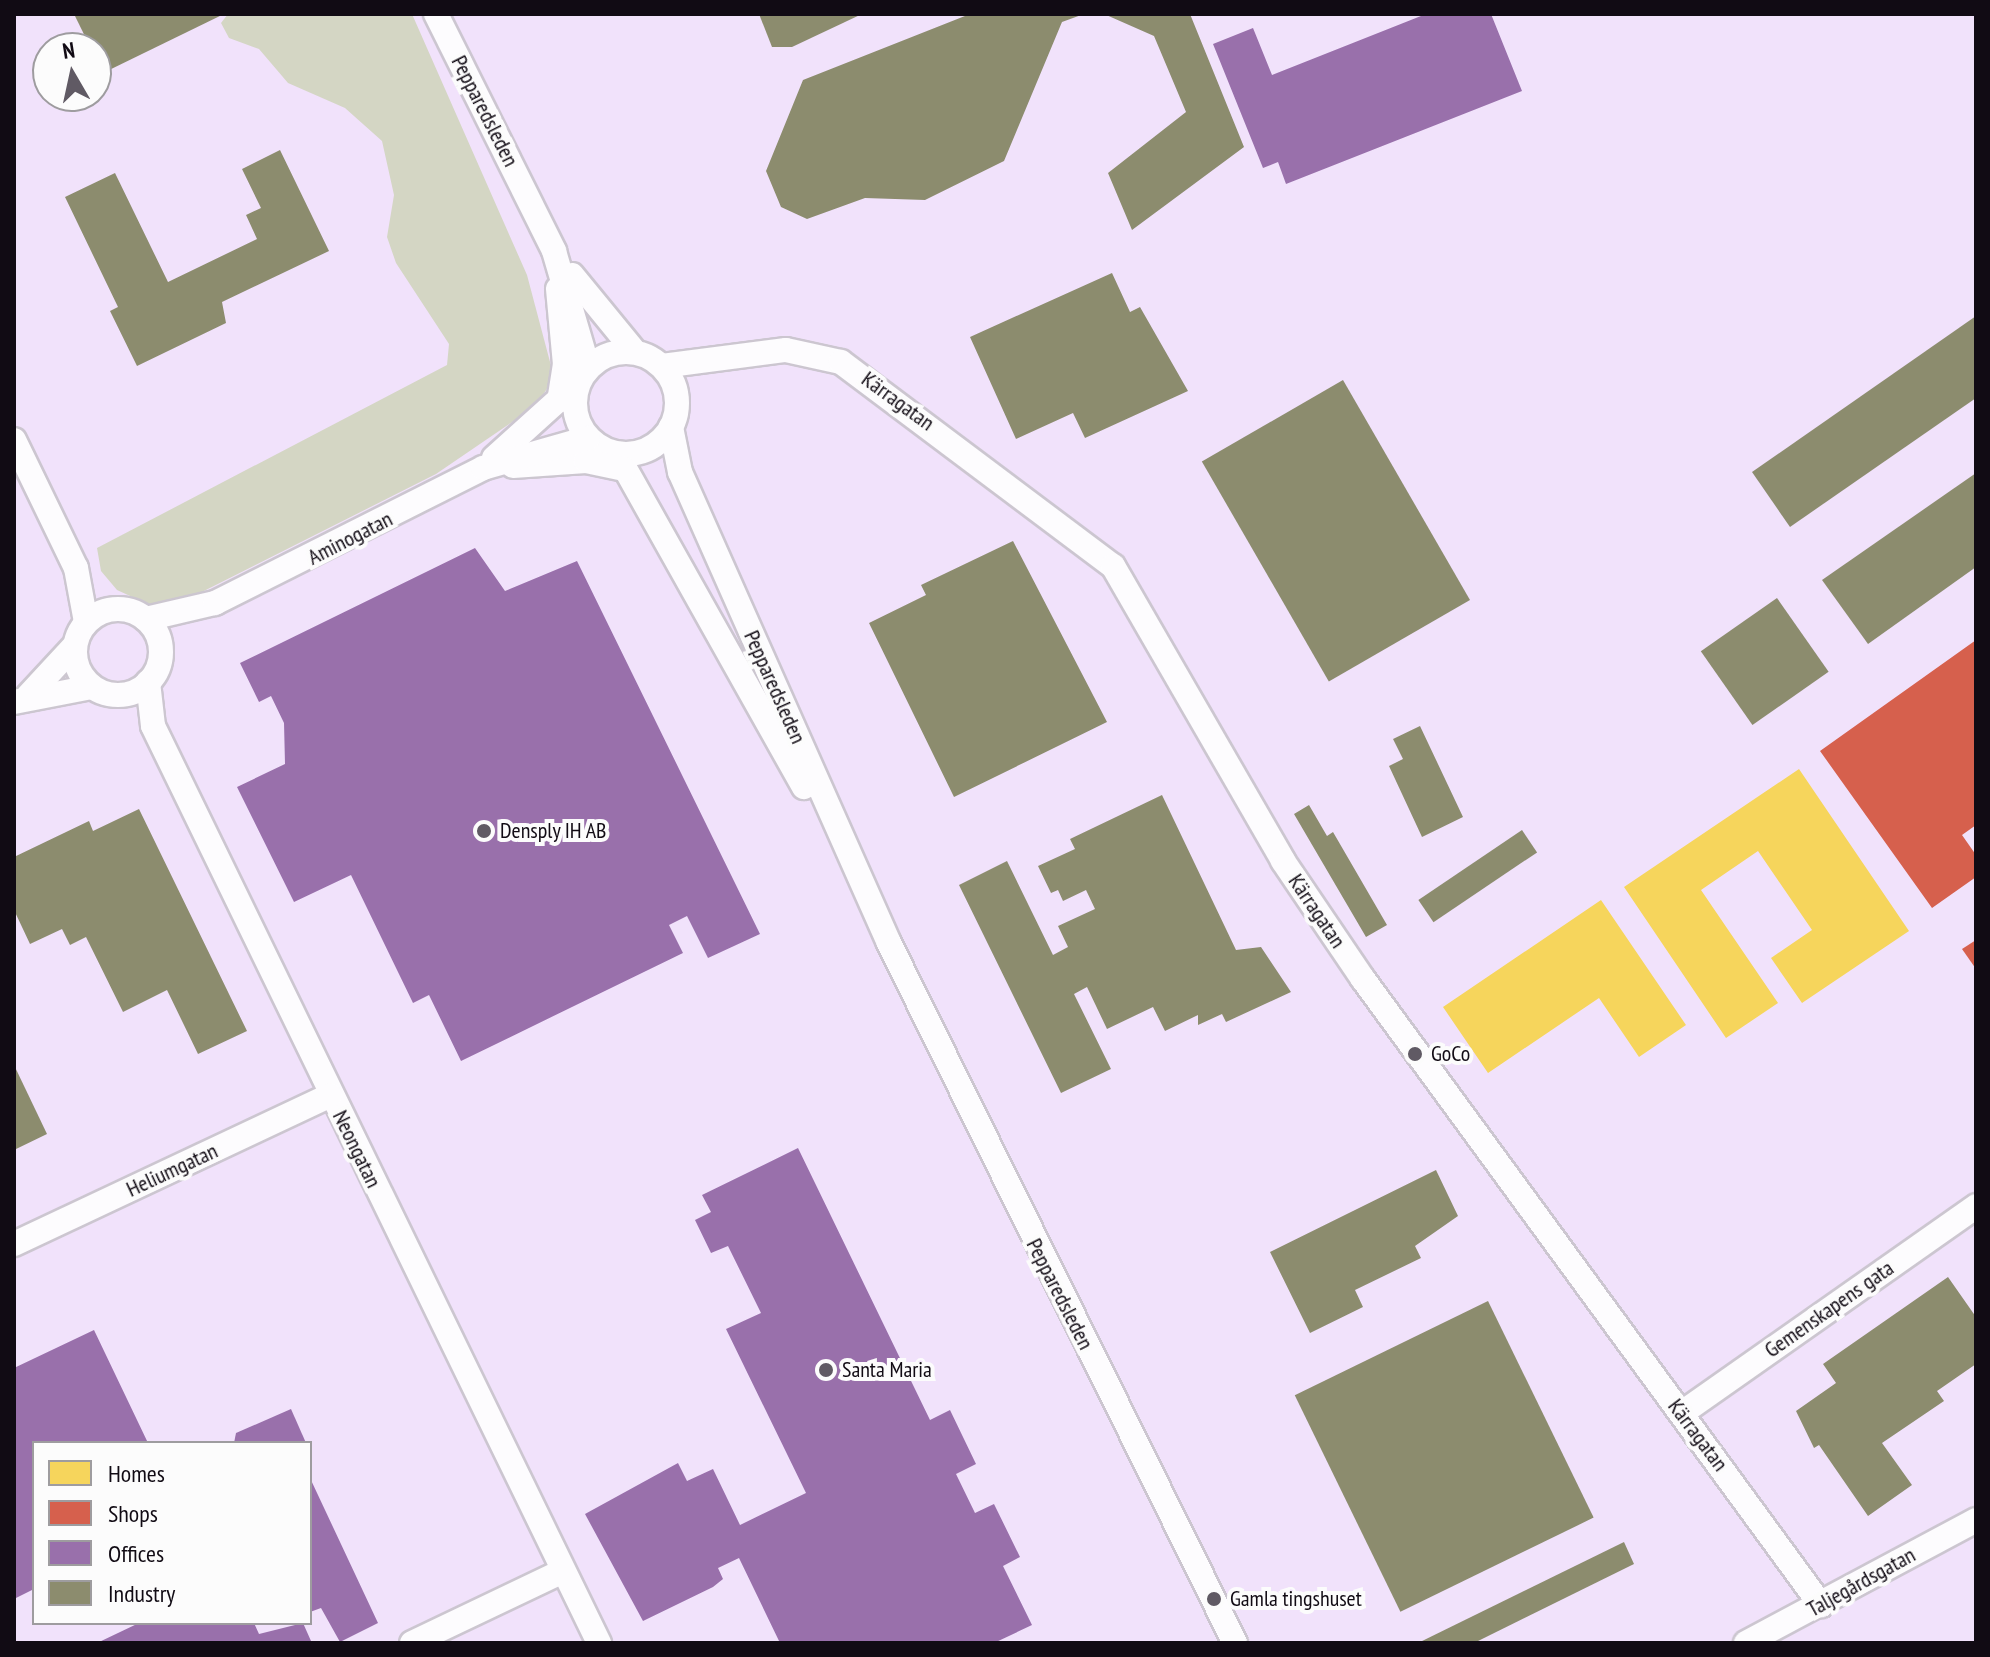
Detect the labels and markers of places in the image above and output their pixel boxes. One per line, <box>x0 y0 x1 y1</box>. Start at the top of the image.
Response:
place label: Densply IH AB <box>500 818 608 844</box>
marker: Densply IH AB <box>475 822 493 840</box>
place label: GoCo <box>1431 1041 1470 1067</box>
marker: GoCo <box>1406 1045 1424 1063</box>
place label: Santa Maria <box>842 1357 932 1383</box>
marker: Santa Maria <box>817 1361 835 1379</box>
place label: Gamla tingshuset <box>1230 1586 1362 1612</box>
marker: Gamla tingshuset <box>1205 1590 1223 1608</box>

